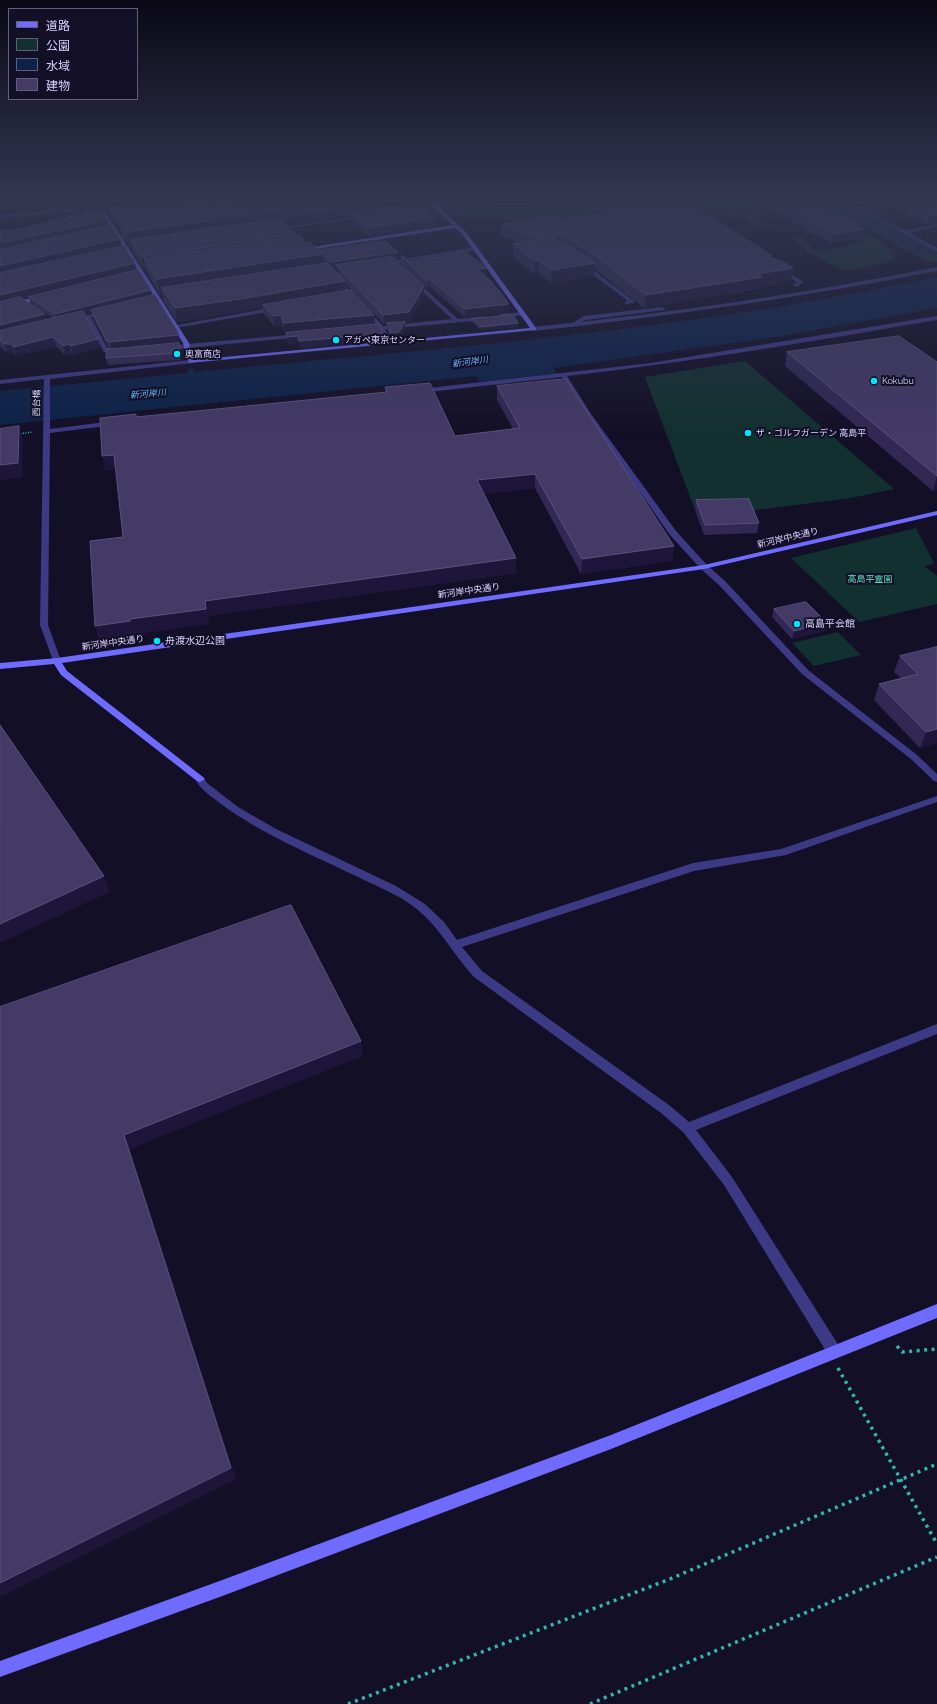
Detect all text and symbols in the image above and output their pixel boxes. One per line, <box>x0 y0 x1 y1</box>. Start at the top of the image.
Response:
legend <box>8 8 138 100</box>
text: 道路 <box>46 19 70 33</box>
text: 公園 <box>46 39 70 53</box>
text: 水域 <box>46 59 70 73</box>
text: 建物 <box>46 79 70 93</box>
marker: アガペ東京センター <box>331 335 341 345</box>
place label: アガペ東京センター <box>344 335 425 345</box>
marker: 奥富商店 <box>172 349 182 359</box>
place label: 奥富商店 <box>185 349 221 359</box>
water label: 新河岸川 <box>451 354 489 370</box>
marker: Kokubu <box>869 376 879 386</box>
place label: Kokubu <box>882 376 914 386</box>
water label: 新河岸川 <box>130 387 166 401</box>
street label: 西台橋 <box>31 389 43 417</box>
marker: ザ・ゴルフガーデン 高島平 <box>743 428 753 438</box>
place label: ザ・ゴルフガーデン 高島平 <box>756 428 866 438</box>
street label: 新河岸中央通り <box>756 526 820 550</box>
park label: 高島平霊園 <box>848 574 892 584</box>
street label: 新河岸中央通り <box>437 581 501 601</box>
place label: 高島平会館 <box>805 618 855 630</box>
marker: 高島平会館 <box>792 619 802 629</box>
street label: 新河岸中央通り <box>81 633 145 653</box>
place label: 舟渡水辺公園 <box>165 635 225 647</box>
marker: 舟渡水辺公園 <box>152 636 162 646</box>

